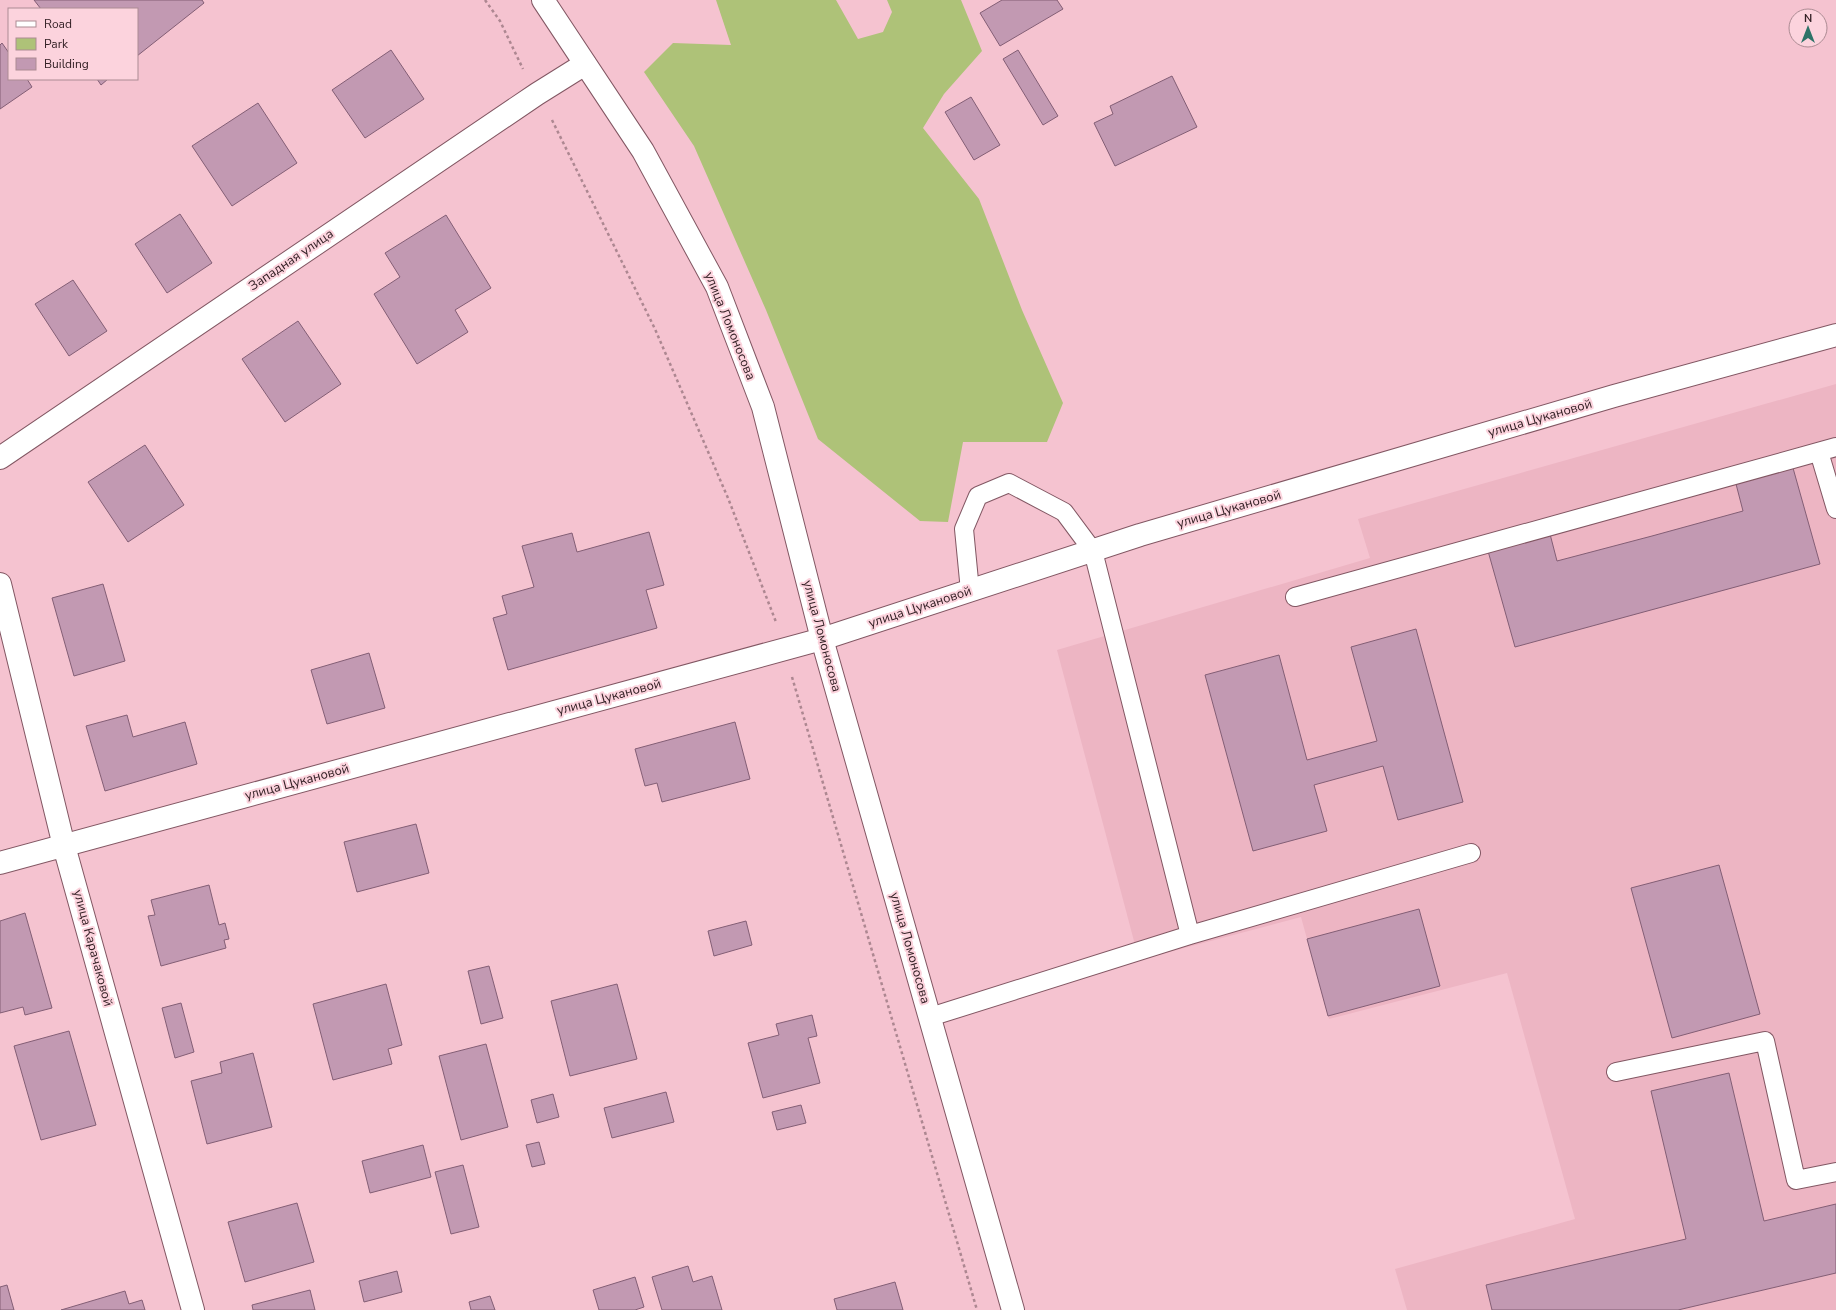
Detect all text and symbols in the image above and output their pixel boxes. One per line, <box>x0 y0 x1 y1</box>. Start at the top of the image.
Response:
legend <box>8 8 138 80</box>
north arrow <box>1788 8 1828 48</box>
text: N <box>1804 11 1812 26</box>
text: Road <box>44 16 72 32</box>
text: Park <box>44 36 69 52</box>
text: Building <box>44 56 89 72</box>
street label: Западная улица <box>245 225 337 295</box>
street label: улица Ломоносова <box>700 269 760 383</box>
street label: улица Цукановой <box>1486 395 1594 441</box>
street label: улица Цукановой <box>1175 486 1283 532</box>
street label: улица Ломоносова <box>798 578 846 694</box>
street label: улица Цукановой <box>866 582 974 632</box>
street label: улица Цукановой <box>555 674 663 720</box>
street label: улица Цукановой <box>243 759 351 805</box>
street label: улица Карачаковой <box>69 888 117 1008</box>
street label: улица Ломоносова <box>885 890 935 1006</box>

